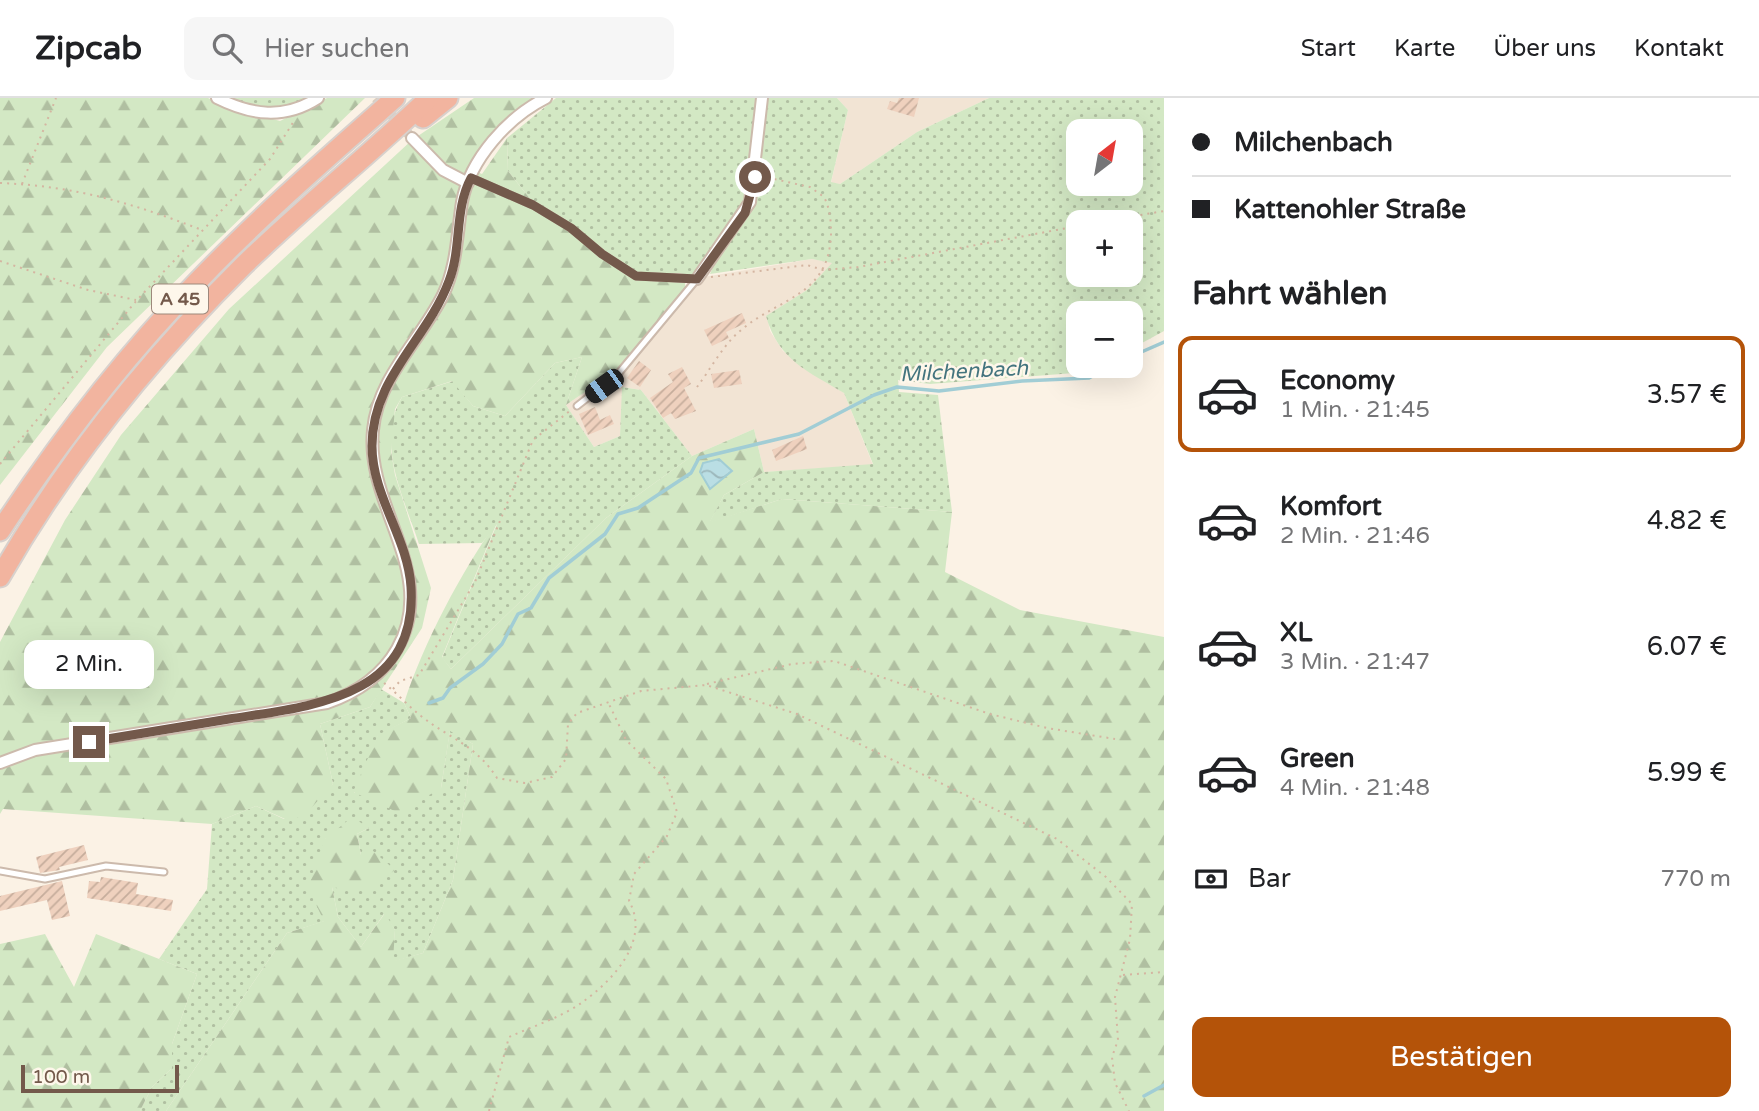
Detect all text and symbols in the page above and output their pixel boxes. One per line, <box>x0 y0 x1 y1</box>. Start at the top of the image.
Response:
search box <box>184 17 674 80</box>
text: Zipcab <box>35 29 142 68</box>
icon: search <box>208 29 246 67</box>
text: Hier suchen <box>264 33 410 64</box>
text: Start <box>1301 34 1356 63</box>
text: Karte <box>1394 34 1455 63</box>
text: Über uns <box>1493 34 1596 63</box>
text: Kontakt <box>1634 34 1724 63</box>
north arrow <box>1066 119 1143 196</box>
map controls <box>1066 119 1143 378</box>
text: Milchenbach <box>1234 127 1393 158</box>
route start <box>739 161 771 193</box>
text: Kattenohler Straße <box>1234 194 1466 225</box>
button: + <box>1066 210 1143 287</box>
text: Fahrt wählen <box>1192 275 1388 313</box>
road number: A 45 <box>152 284 208 314</box>
button: − <box>1066 301 1143 378</box>
water label: Milchenbach <box>899 356 1030 387</box>
icon: car <box>1196 363 1259 426</box>
car <box>581 365 628 407</box>
text: Economy <box>1280 365 1395 396</box>
text: 3.57 € <box>1647 379 1727 410</box>
text: 1 Min. · 21:45 <box>1280 396 1430 424</box>
icon: car <box>1196 489 1259 552</box>
text: Komfort <box>1280 491 1382 522</box>
text: 4.82 € <box>1647 505 1727 536</box>
text: 2 Min. · 21:46 <box>1280 522 1430 550</box>
icon: car <box>1196 615 1259 678</box>
text: XL <box>1280 617 1312 648</box>
text: 6.07 € <box>1647 631 1727 662</box>
callout: 2 Min. <box>24 640 154 690</box>
text: 3 Min. · 21:47 <box>1280 648 1430 676</box>
text: 2 Min. <box>55 650 123 678</box>
route end <box>73 726 105 758</box>
icon: car <box>1196 741 1259 804</box>
text: Green <box>1280 743 1355 774</box>
text: 5.99 € <box>1647 757 1727 788</box>
text: 4 Min. · 21:48 <box>1280 774 1430 802</box>
icon: cash <box>1192 860 1230 898</box>
text: Bar <box>1248 863 1291 894</box>
text: 770 m <box>1661 865 1731 893</box>
button: Bestätigen <box>1192 1017 1731 1097</box>
scale bar <box>21 1062 178 1094</box>
text: 100 m <box>32 1066 90 1088</box>

